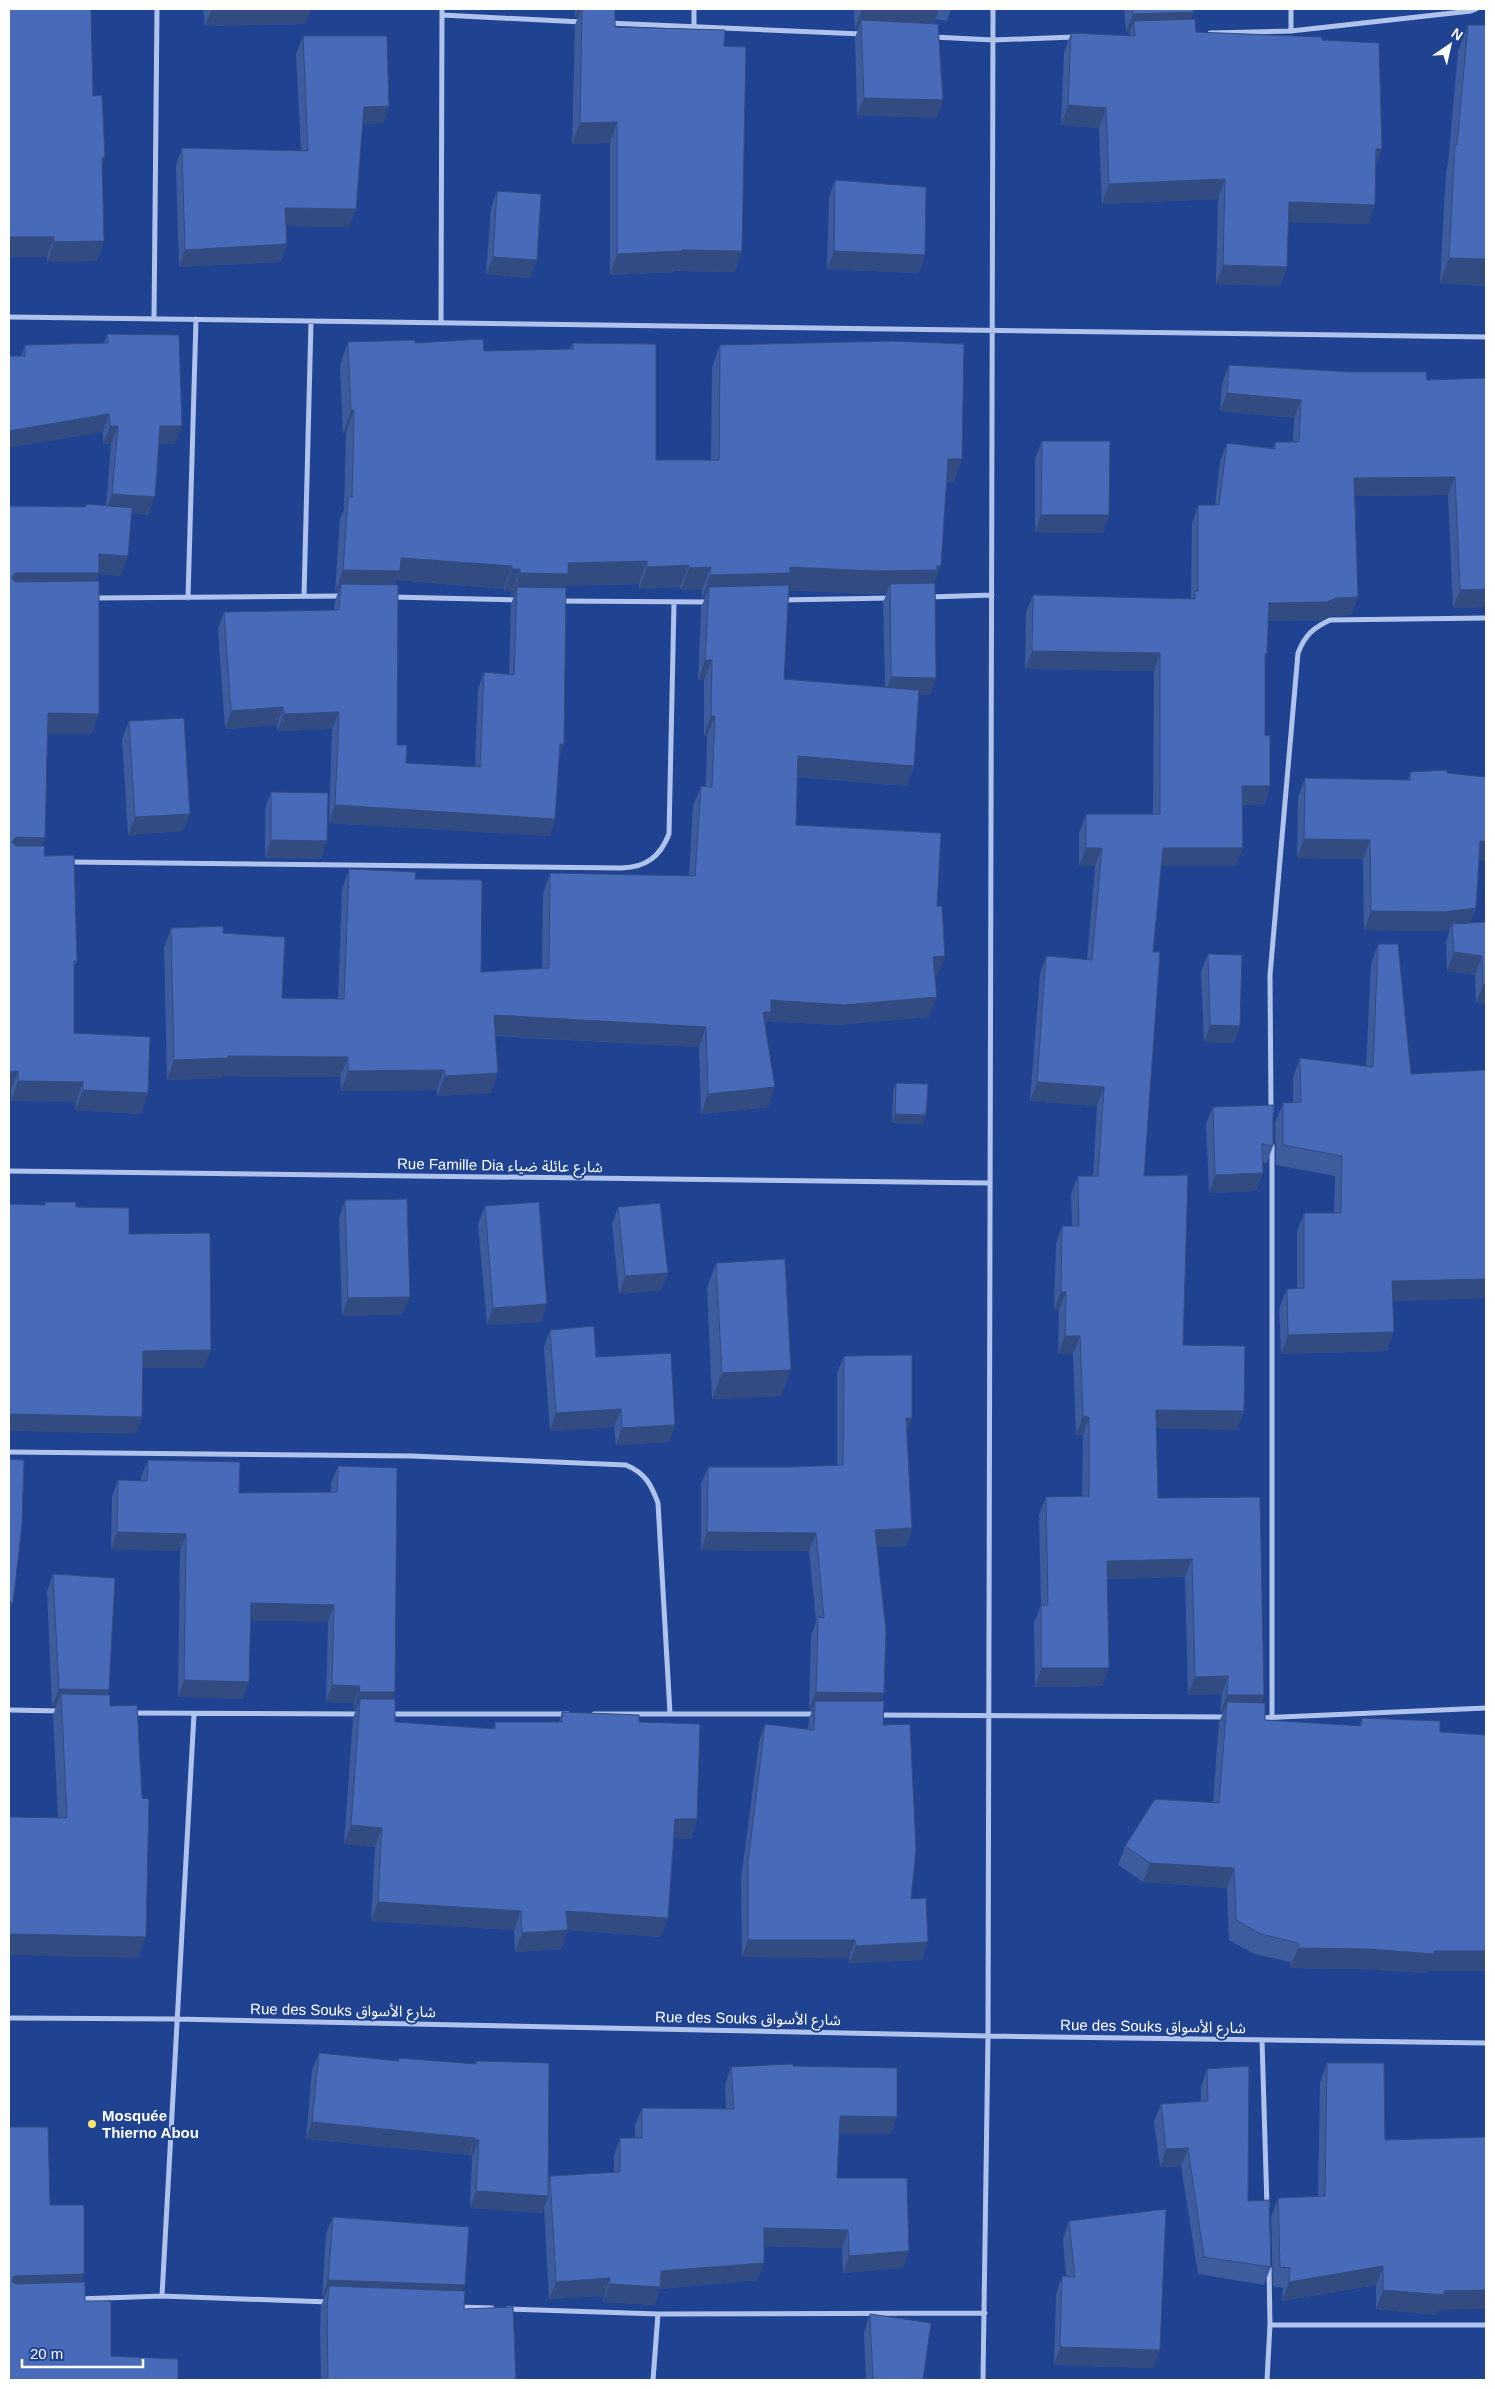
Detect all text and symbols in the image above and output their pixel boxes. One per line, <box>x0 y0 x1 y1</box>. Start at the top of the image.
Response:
north arrow <box>1425 20 1475 70</box>
text: N <box>1449 25 1466 44</box>
street label: Rue Famille Dia شارع عائلة ضياء <box>397 1155 603 1179</box>
street label: Rue des Souks شارع الأسواق <box>250 2000 436 2024</box>
street label: Rue des Souks شارع الأسواق <box>655 2008 841 2032</box>
street label: Rue des Souks شارع الأسواق <box>1060 2016 1246 2040</box>
place label: Mosquée Thierno Abou <box>102 2107 199 2141</box>
marker: Mosquée Thierno Abou <box>86 2118 98 2130</box>
scale bar <box>22 2336 144 2368</box>
text: 20 m <box>30 2345 63 2362</box>

